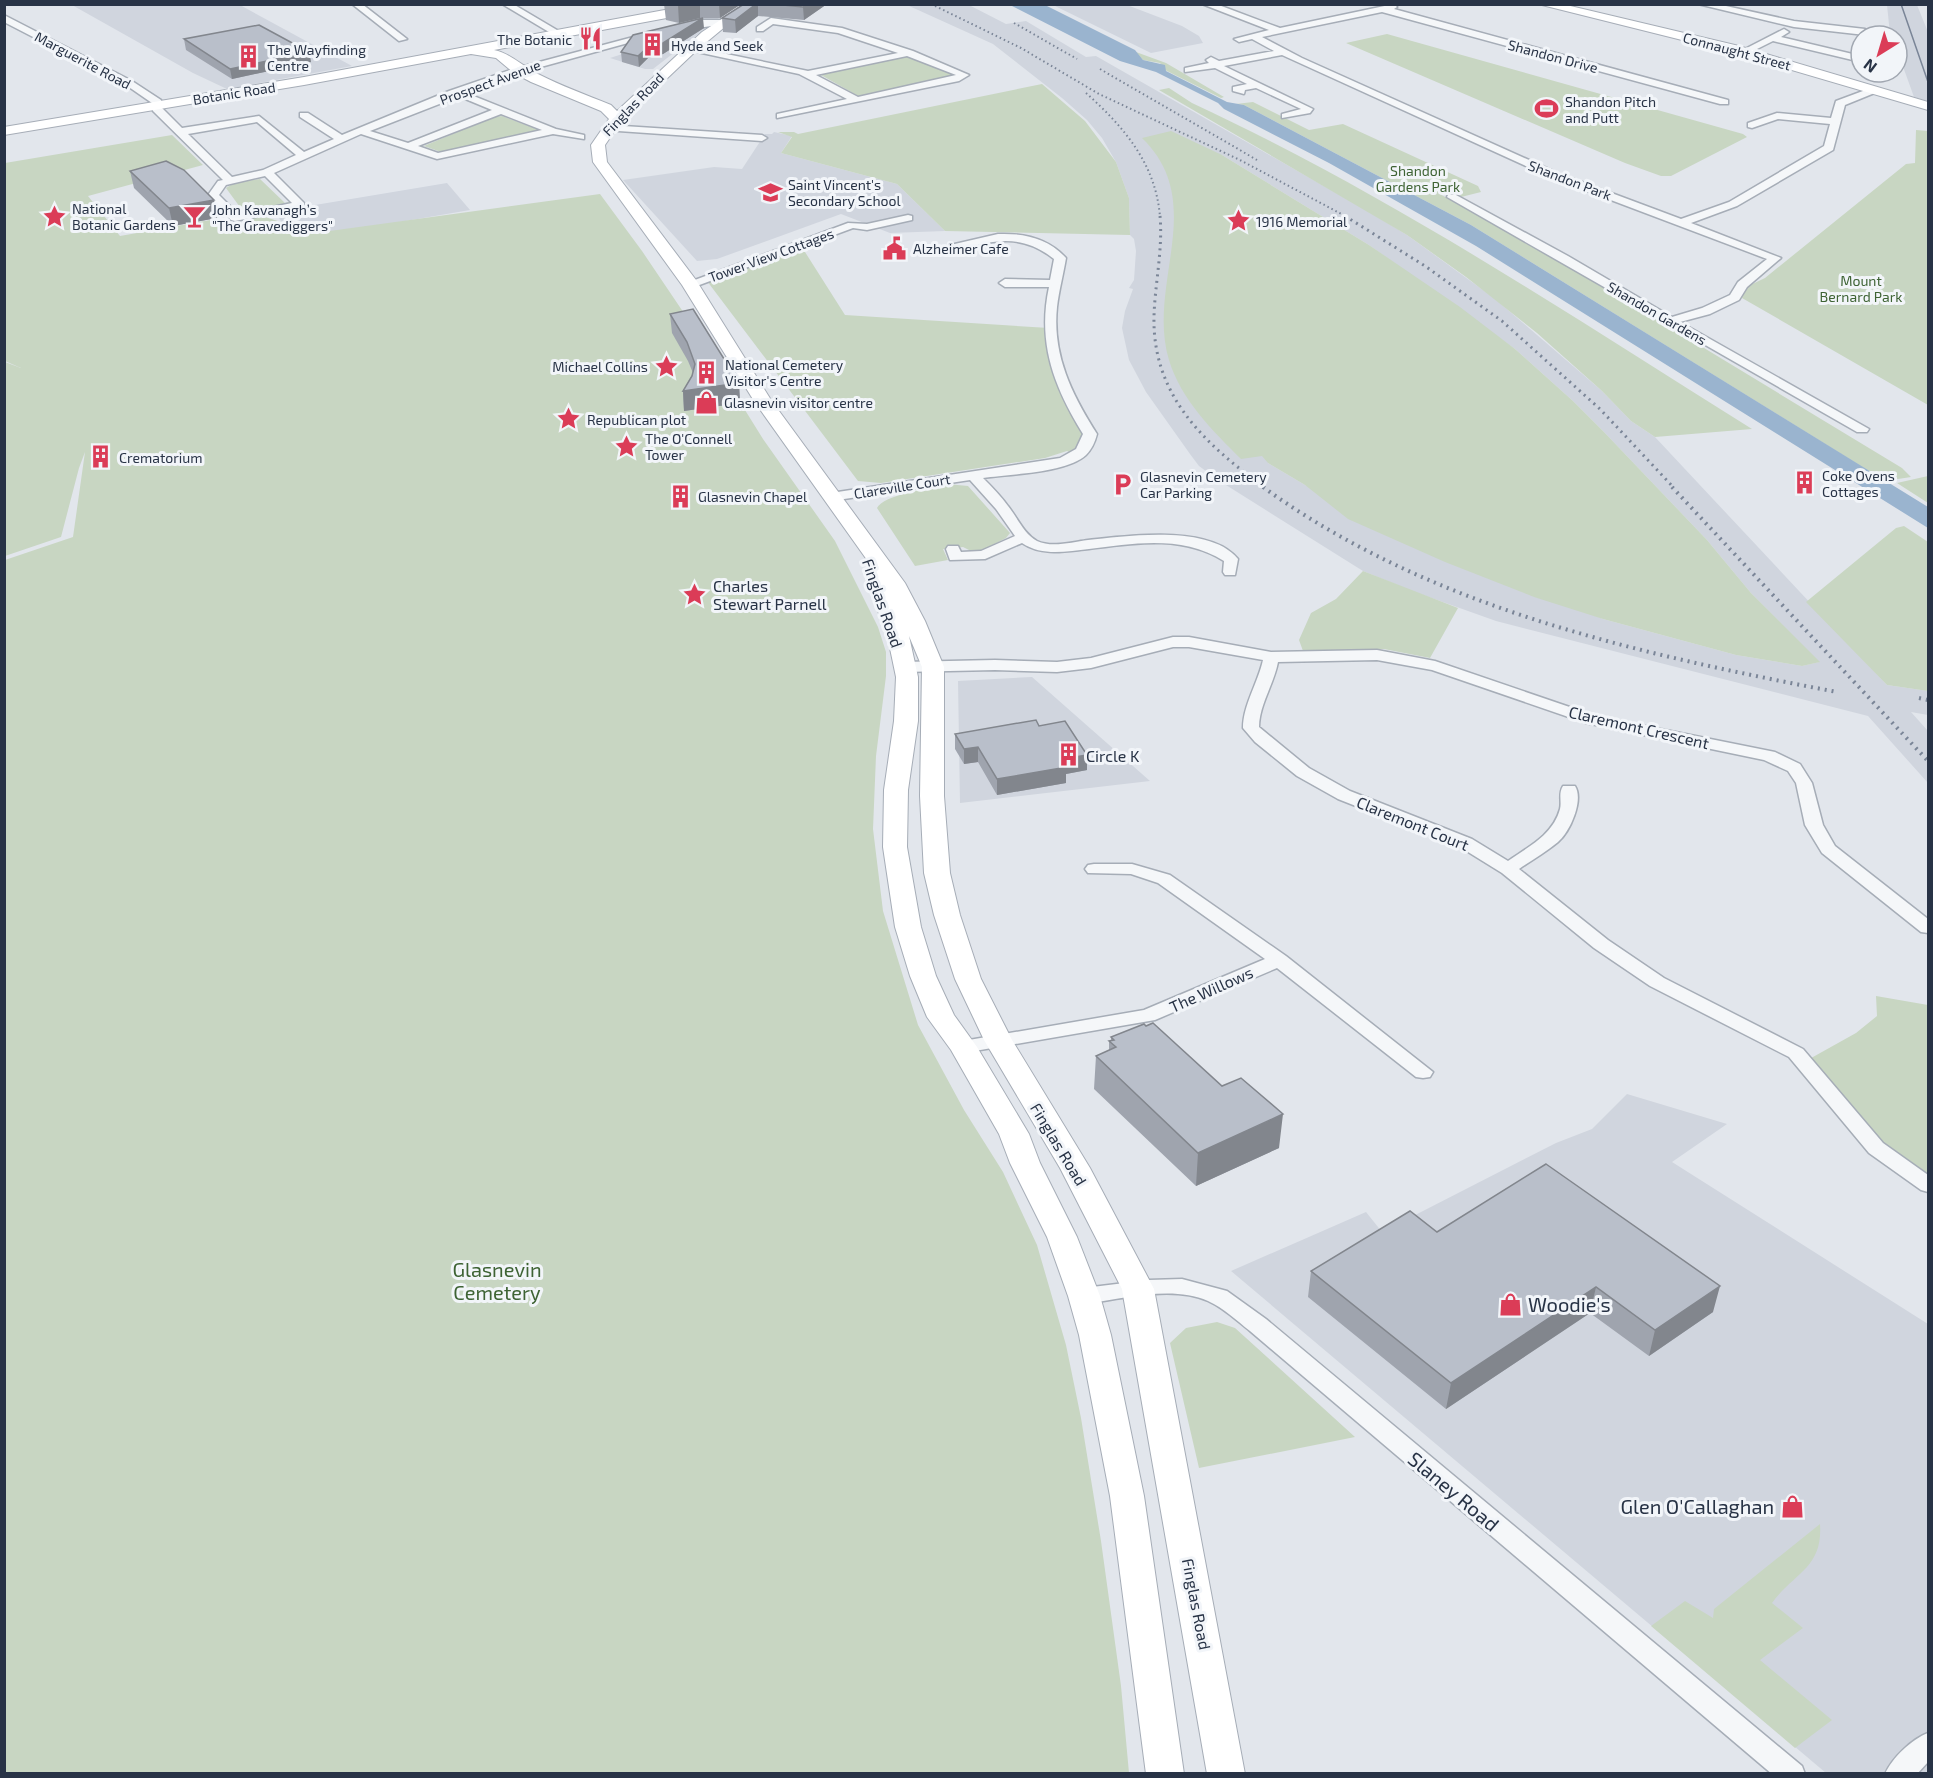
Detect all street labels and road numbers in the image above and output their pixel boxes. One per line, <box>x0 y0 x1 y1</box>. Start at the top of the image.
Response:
street label: Marguerite Road <box>32 28 134 92</box>
street label: Connaught Street <box>1681 28 1793 74</box>
street label: Shandon Drive <box>1506 36 1600 76</box>
street label: Prospect Avenue <box>437 56 543 108</box>
street label: Finglas Road <box>599 69 667 139</box>
street label: Botanic Road <box>191 78 277 108</box>
street label: Shandon Park <box>1526 156 1614 204</box>
street label: Tower View Cottages <box>706 224 836 286</box>
street label: Shandon Gardens <box>1604 278 1710 348</box>
street label: Clareville Court <box>853 470 951 502</box>
street label: Finglas Road <box>859 556 907 650</box>
street label: Claremont Crescent <box>1567 702 1711 752</box>
street label: Claremont Court <box>1354 792 1472 854</box>
street label: The Willows <box>1166 962 1256 1016</box>
street label: Finglas Road <box>1027 1099 1091 1189</box>
street label: Slaney Road <box>1404 1446 1504 1536</box>
street label: Finglas Road <box>1179 1557 1215 1651</box>

